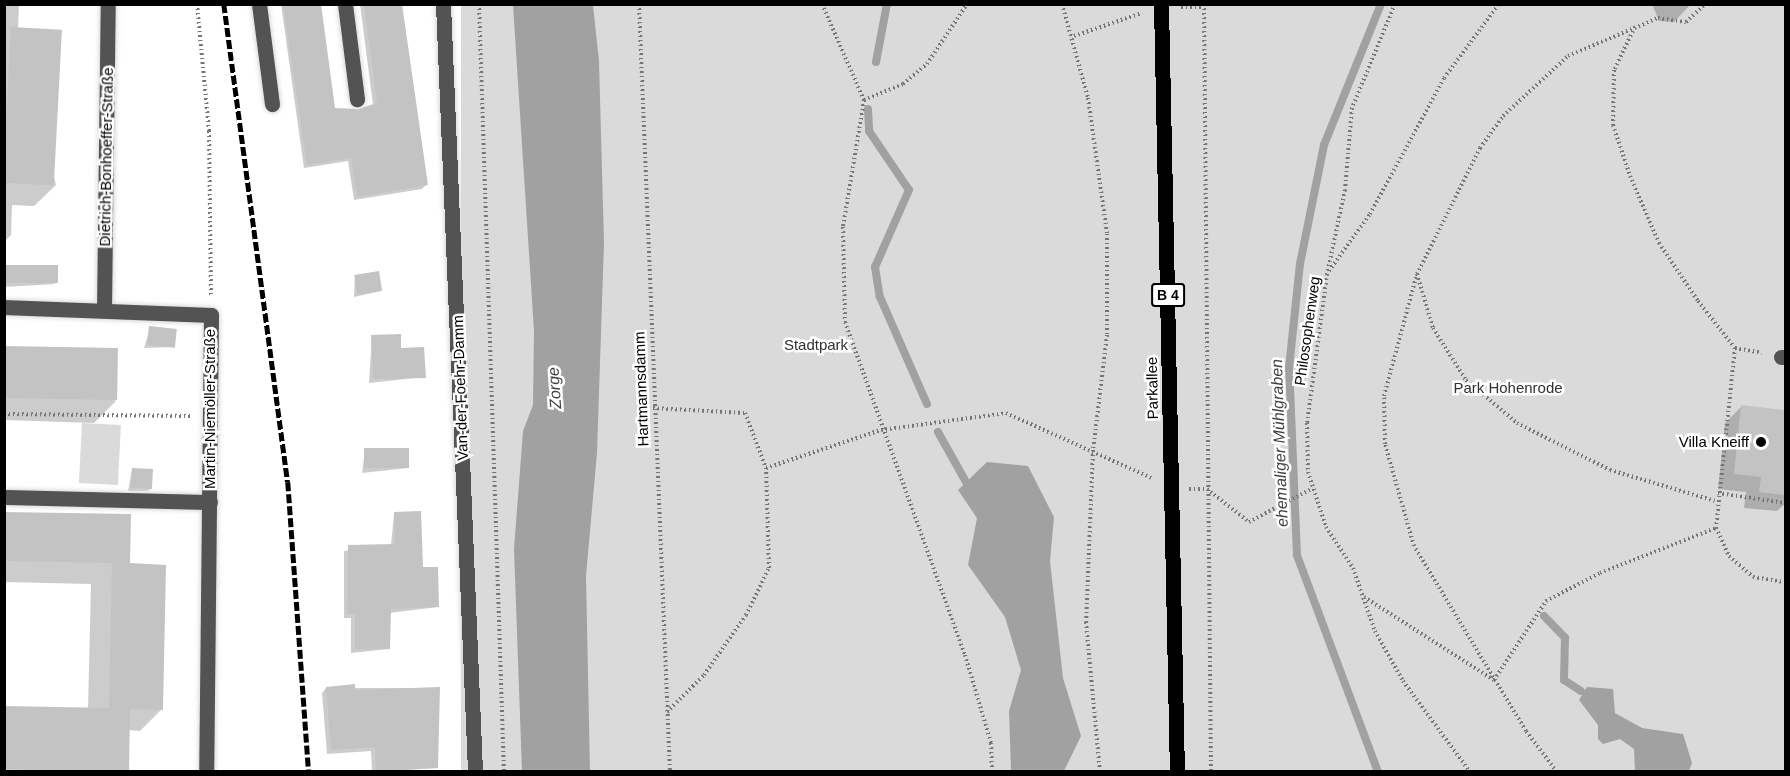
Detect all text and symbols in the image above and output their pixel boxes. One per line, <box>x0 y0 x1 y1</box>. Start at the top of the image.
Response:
street label: Dietrich-Bonhoeffer-Straße <box>95 67 117 247</box>
street label: Philosophenweg <box>1290 275 1324 387</box>
road number: B 4 <box>1150 284 1186 306</box>
street label: Van-der-Foehr-Damm <box>448 315 472 461</box>
street label: Martin-Niemöller-Straße <box>201 329 219 489</box>
street label: Hartmannsdamm <box>630 331 652 447</box>
park label: Stadtpark <box>784 336 848 354</box>
street label: Parkallee <box>1142 357 1162 419</box>
water label: ehemaliger Mühlgraben <box>1267 359 1293 527</box>
water label: Zorge <box>544 366 566 410</box>
park label: Park Hohenrode <box>1453 379 1563 397</box>
place label: Villa Kneiff <box>1679 433 1749 451</box>
marker: Villa Kneiff <box>1754 435 1768 449</box>

